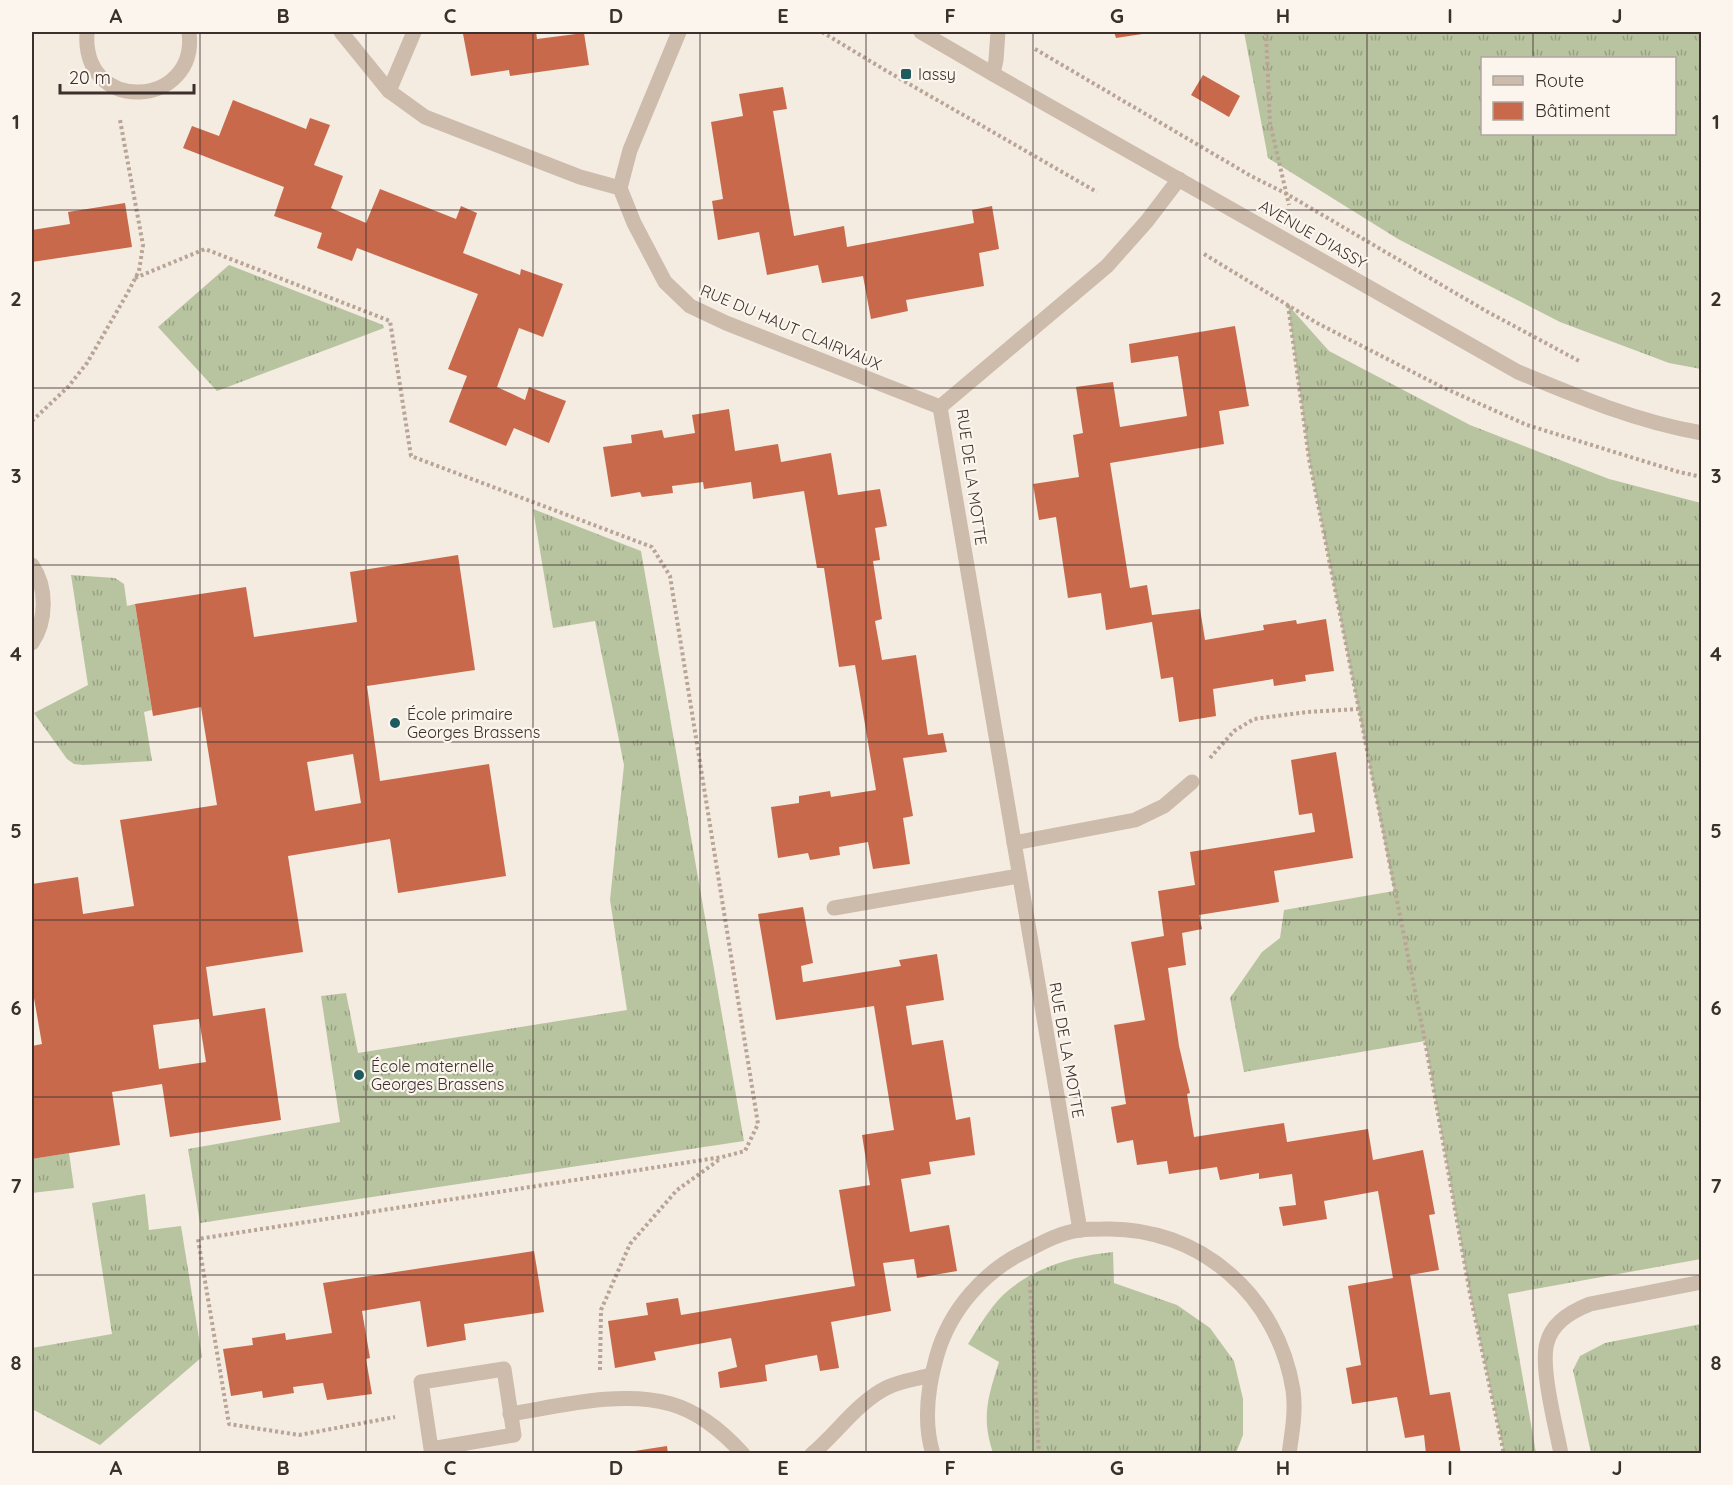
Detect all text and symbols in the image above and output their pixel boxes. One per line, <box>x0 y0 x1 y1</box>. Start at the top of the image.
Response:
text: A <box>110 3 123 28</box>
text: B <box>276 3 290 28</box>
text: C <box>444 3 457 28</box>
text: D <box>609 3 623 28</box>
text: E <box>777 3 789 28</box>
text: F <box>944 3 956 28</box>
text: G <box>1110 3 1124 28</box>
text: H <box>1276 3 1290 28</box>
text: I <box>1447 3 1453 28</box>
text: J <box>1611 3 1623 28</box>
scale bar <box>60 57 194 95</box>
legend <box>1481 57 1676 135</box>
place label: Iassy <box>918 64 956 84</box>
text: 20 m <box>69 66 111 89</box>
marker: Iassy <box>899 67 913 81</box>
text: Route <box>1535 69 1584 92</box>
text: Bâtiment <box>1535 99 1611 122</box>
text: 1 <box>12 109 20 134</box>
text: 1 <box>1712 109 1720 134</box>
street label: AVENUE D'IASSY <box>1256 195 1370 273</box>
street label: RUE DU HAUT CLAIRVAUX <box>697 280 885 374</box>
text: 2 <box>10 286 22 311</box>
text: 2 <box>1710 286 1722 311</box>
street label: RUE DE LA MOTTE <box>953 407 991 547</box>
text: 3 <box>11 463 21 488</box>
text: 3 <box>1711 463 1721 488</box>
text: 4 <box>10 641 22 666</box>
text: 4 <box>1710 641 1722 666</box>
place label: École primaire Georges Brassens <box>407 704 540 742</box>
marker: École primaire Georges Brassens <box>388 716 402 730</box>
text: 5 <box>10 818 22 843</box>
text: 5 <box>1710 818 1722 843</box>
street label: RUE DE LA MOTTE <box>1045 980 1089 1120</box>
text: 6 <box>10 995 22 1020</box>
text: 6 <box>1710 995 1722 1020</box>
place label: École maternelle Georges Brassens <box>371 1056 504 1094</box>
marker: École maternelle Georges Brassens <box>352 1068 366 1082</box>
text: 7 <box>11 1173 22 1198</box>
text: 7 <box>1711 1173 1722 1198</box>
text: 8 <box>11 1350 22 1375</box>
text: 8 <box>1711 1350 1722 1375</box>
text: A <box>110 1455 123 1480</box>
text: B <box>276 1455 290 1480</box>
text: C <box>444 1455 457 1480</box>
text: D <box>609 1455 623 1480</box>
text: E <box>777 1455 789 1480</box>
text: F <box>944 1455 956 1480</box>
text: G <box>1110 1455 1124 1480</box>
text: H <box>1276 1455 1290 1480</box>
text: I <box>1447 1455 1453 1480</box>
text: J <box>1611 1455 1623 1480</box>

